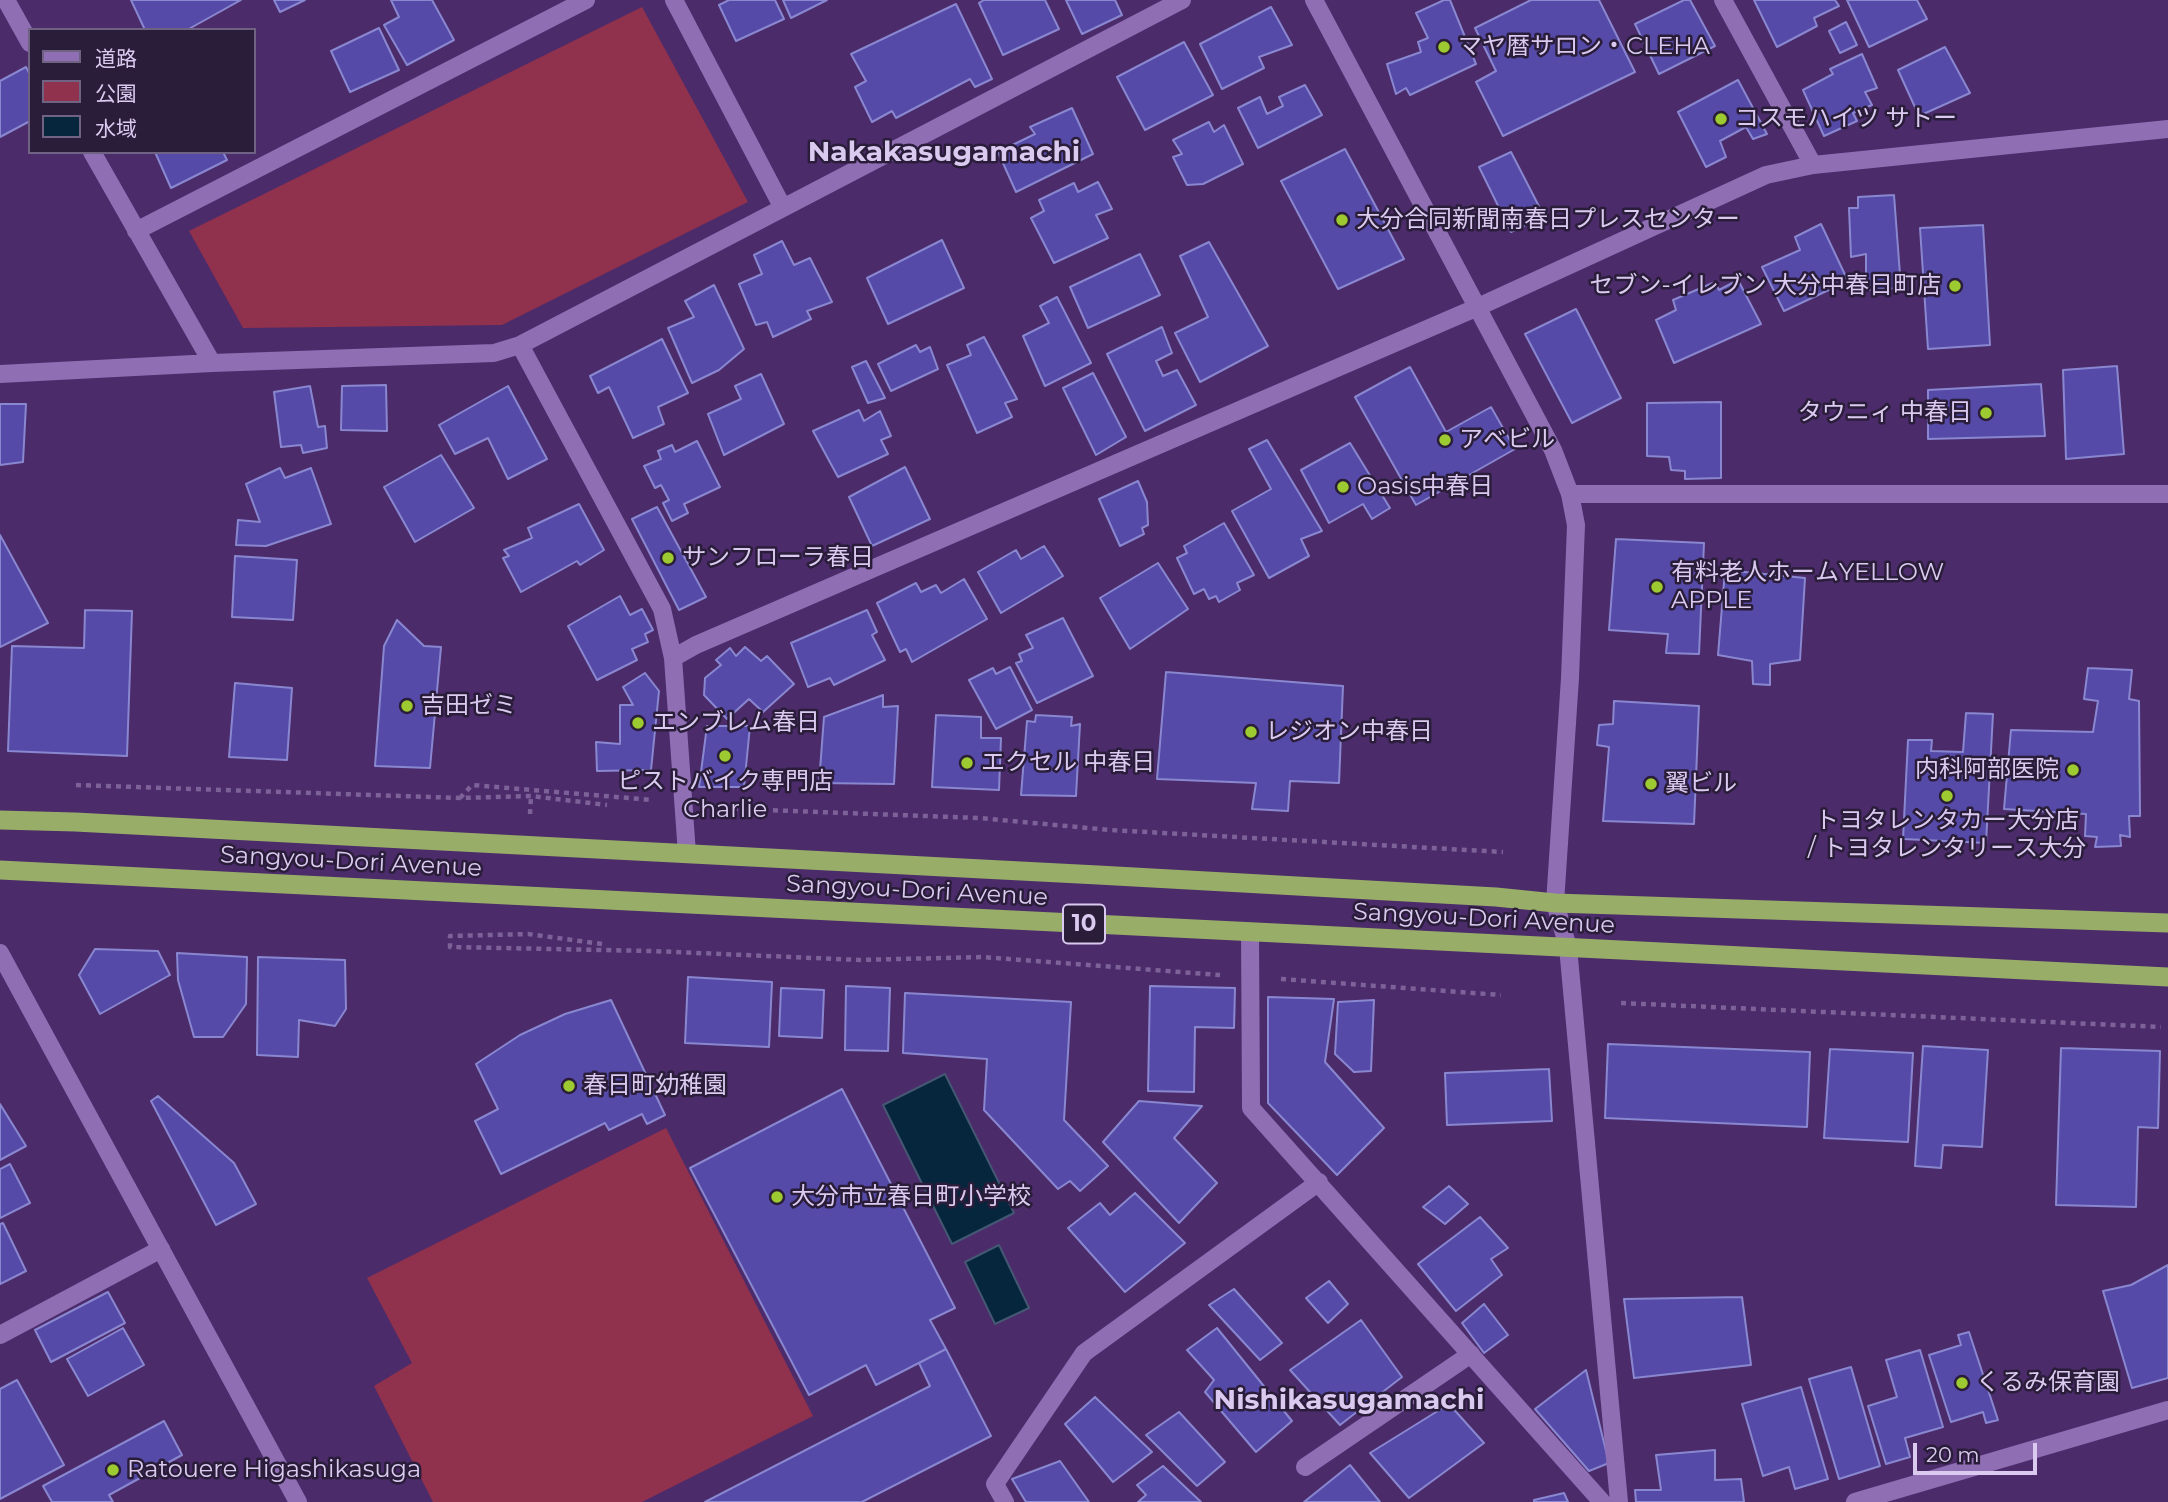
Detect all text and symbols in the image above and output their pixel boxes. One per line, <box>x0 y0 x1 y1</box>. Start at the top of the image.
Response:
legend <box>28 28 256 154</box>
place label: マヤ暦サロン・CLEHA <box>1458 33 1710 61</box>
marker: マヤ暦サロン・CLEHA <box>1436 39 1452 55</box>
text: 道路 <box>95 46 137 71</box>
text: 公園 <box>95 81 137 106</box>
place label: コスモハイツ サトー <box>1735 105 1957 133</box>
marker: コスモハイツ サトー <box>1713 111 1729 127</box>
text: 水域 <box>95 116 137 141</box>
district label: Nakakasugamachi <box>808 136 1080 170</box>
place label: 大分合同新聞南春日プレスセンター <box>1356 206 1740 234</box>
marker: 大分合同新聞南春日プレスセンター <box>1334 212 1350 228</box>
place label: セブン-イレブン 大分中春日町店 <box>1590 272 1941 300</box>
marker: セブン-イレブン 大分中春日町店 <box>1947 278 1963 294</box>
place label: タウニィ 中春日 <box>1798 399 1972 427</box>
marker: タウニィ 中春日 <box>1978 405 1994 421</box>
place label: アベビル <box>1459 426 1555 454</box>
marker: アベビル <box>1437 432 1453 448</box>
place label: Oasis中春日 <box>1357 473 1493 501</box>
marker: Oasis中春日 <box>1335 479 1351 495</box>
place label: サンフローラ春日 <box>682 544 874 572</box>
marker: サンフローラ春日 <box>660 550 676 566</box>
place label: 有料老人ホームYELLOW APPLE <box>1671 559 1944 615</box>
marker: 有料老人ホームYELLOW APPLE <box>1649 579 1665 595</box>
place label: 吉田ゼミ <box>421 692 517 720</box>
marker: 吉田ゼミ <box>399 698 415 714</box>
place label: エンブレム春日 <box>652 709 820 737</box>
marker: エンブレム春日 <box>630 715 646 731</box>
place label: レジオン中春日 <box>1265 718 1433 746</box>
marker: レジオン中春日 <box>1243 724 1259 740</box>
marker: ピストバイク専門店 Charlie <box>717 748 733 764</box>
place label: エクセル 中春日 <box>981 749 1155 777</box>
marker: エクセル 中春日 <box>959 755 975 771</box>
place label: 内科阿部医院 <box>1915 756 2059 784</box>
marker: 内科阿部医院 <box>2065 762 2081 778</box>
place label: ピストバイク専門店 Charlie <box>617 768 833 824</box>
place label: 翼ビル <box>1665 770 1737 798</box>
marker: 翼ビル <box>1643 776 1659 792</box>
marker: トヨタレンタカー大分店 / トヨタレンタリース大分 <box>1939 788 1955 804</box>
place label: トヨタレンタカー大分店 / トヨタレンタリース大分 <box>1808 807 2086 863</box>
street label: Sangyou-Dori Avenue <box>219 841 483 883</box>
street label: Sangyou-Dori Avenue <box>785 870 1049 912</box>
street label: Sangyou-Dori Avenue <box>1352 898 1616 940</box>
road number: 10 <box>1063 904 1105 944</box>
place label: 春日町幼稚園 <box>583 1072 727 1100</box>
marker: 春日町幼稚園 <box>561 1078 577 1094</box>
place label: 大分市立春日町小学校 <box>791 1183 1031 1211</box>
marker: 大分市立春日町小学校 <box>769 1189 785 1205</box>
place label: くるみ保育園 <box>1976 1369 2120 1397</box>
marker: くるみ保育園 <box>1954 1375 1970 1391</box>
district label: Nishikasugamachi <box>1214 1384 1484 1418</box>
scale bar <box>1916 1428 2040 1472</box>
text: 20 m <box>1926 1442 1980 1467</box>
place label: Ratouere Higashikasuga <box>127 1456 421 1484</box>
marker: Ratouere Higashikasuga <box>105 1462 121 1478</box>

